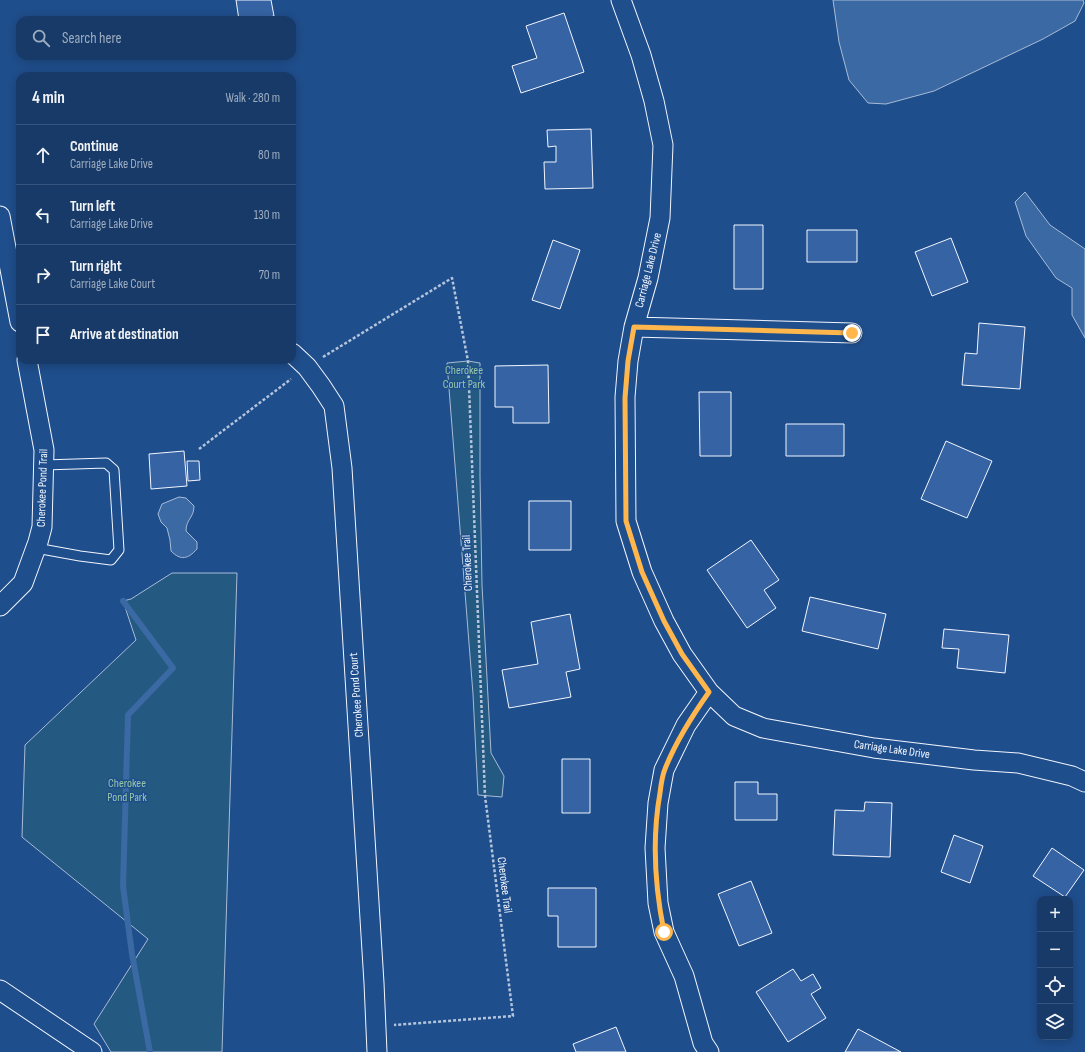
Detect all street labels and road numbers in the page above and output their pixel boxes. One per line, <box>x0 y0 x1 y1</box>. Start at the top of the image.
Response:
street label: Carriage Lake Drive <box>632 231 665 309</box>
street label: Cherokee Pond Trail <box>34 449 51 527</box>
street label: Cherokee Trail <box>459 535 476 591</box>
street label: Cherokee Pond Court <box>346 652 367 738</box>
street label: Carriage Lake Drive <box>853 737 931 762</box>
street label: Cherokee Trail <box>494 856 515 914</box>

